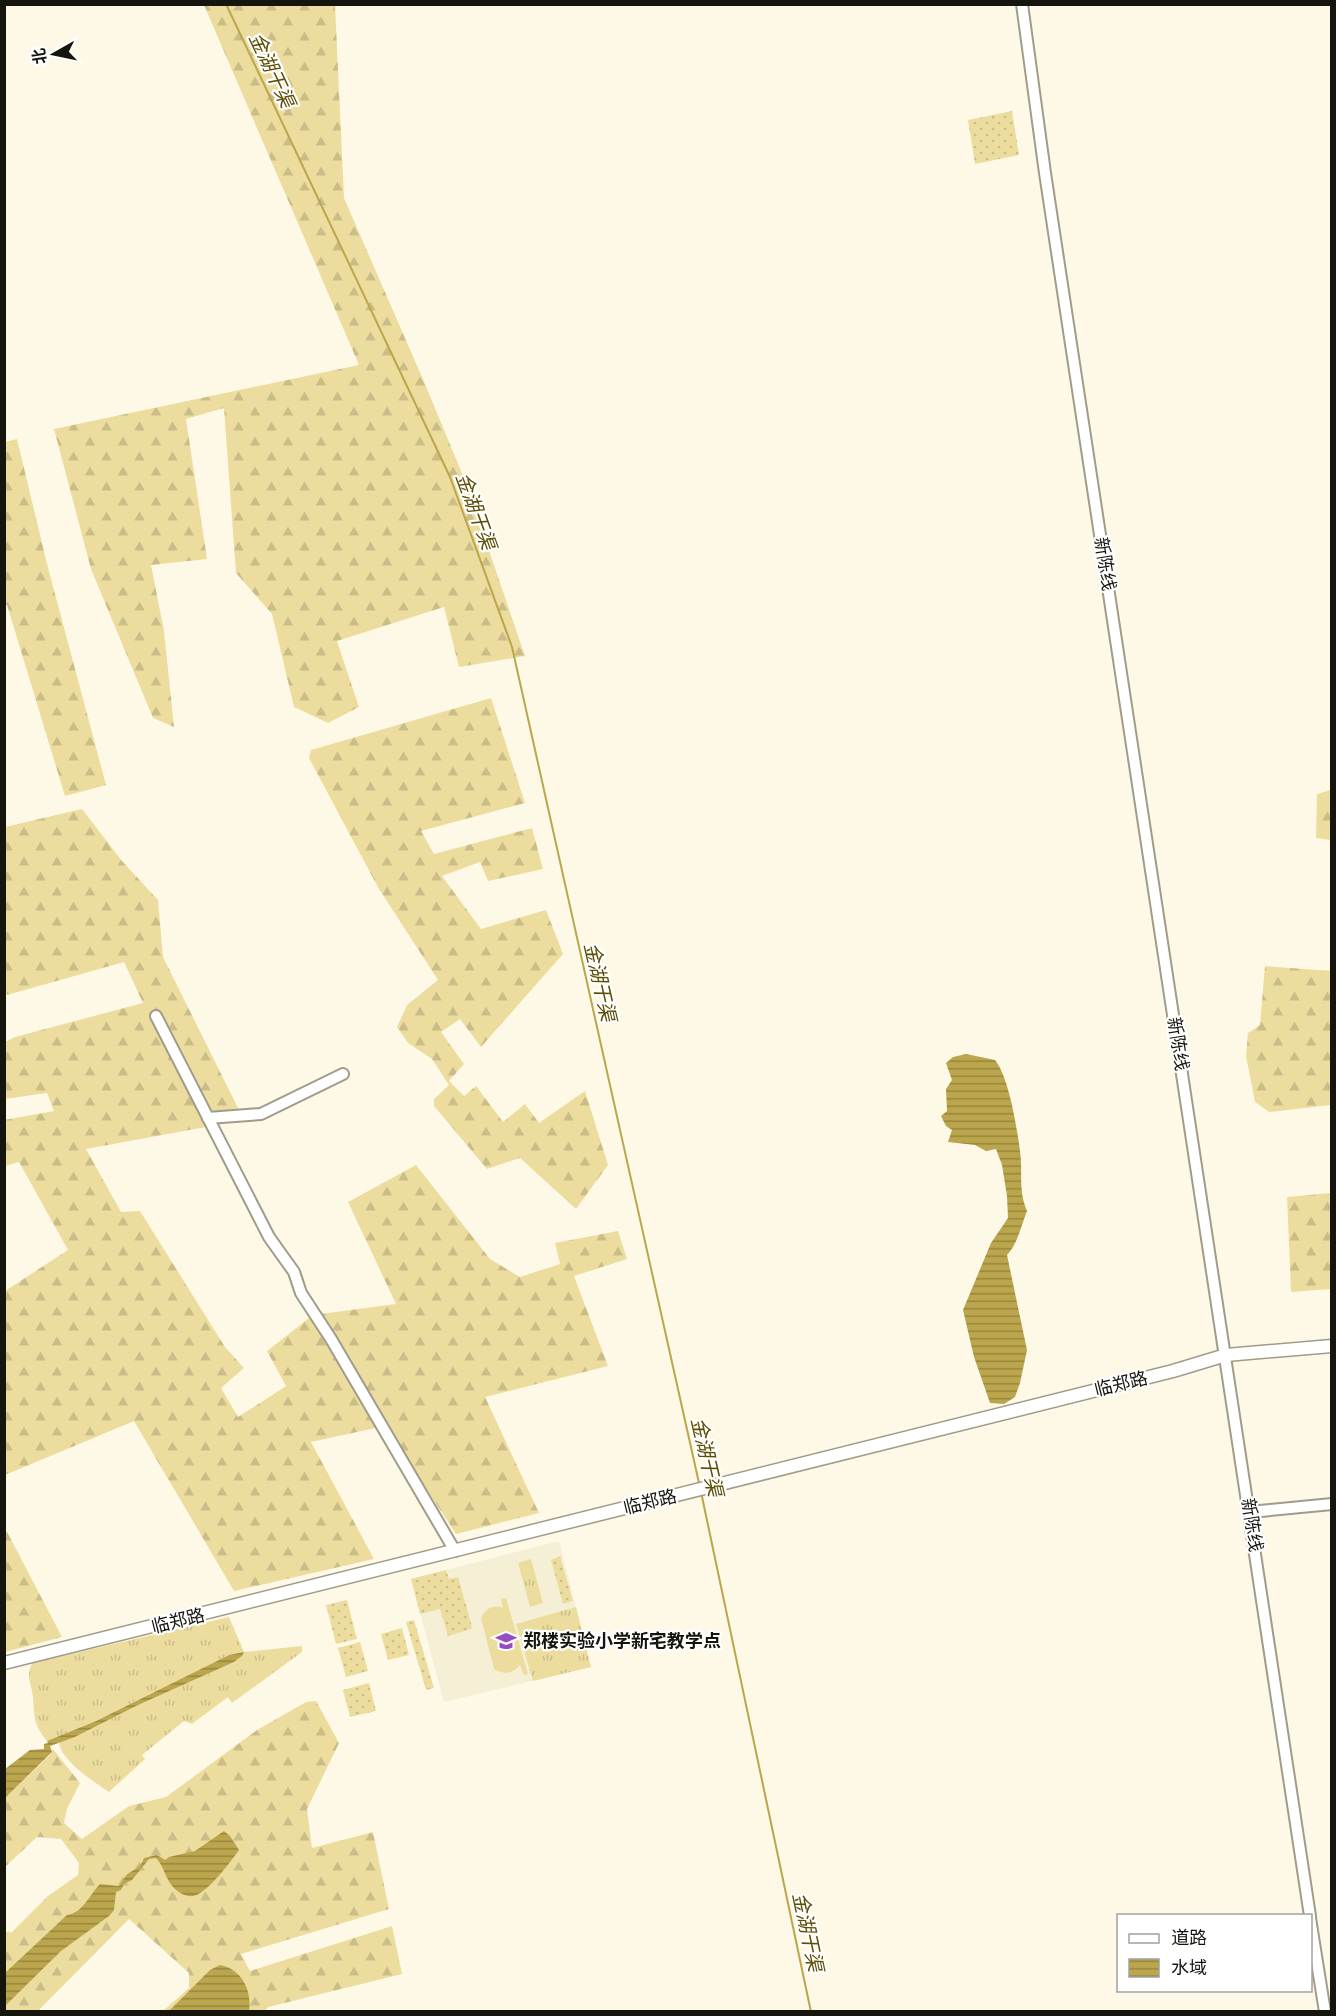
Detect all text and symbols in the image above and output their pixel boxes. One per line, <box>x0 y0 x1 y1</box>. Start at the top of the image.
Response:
north arrow <box>24 24 84 84</box>
water label: 金湖干渠 <box>244 29 301 114</box>
text: 北 <box>29 47 50 66</box>
water label: 金湖干渠 <box>451 469 502 556</box>
street label: 新陈线 <box>1091 536 1120 592</box>
water label: 金湖干渠 <box>579 940 621 1027</box>
street label: 新陈线 <box>1164 1016 1193 1072</box>
street label: 临郑路 <box>1092 1367 1150 1400</box>
water label: 金湖干渠 <box>686 1415 728 1502</box>
street label: 临郑路 <box>621 1485 679 1518</box>
street label: 新陈线 <box>1238 1497 1267 1553</box>
street label: 临郑路 <box>149 1604 207 1637</box>
school or university icon: 郑楼实验小学新宅教学点 <box>494 1629 518 1653</box>
place label: 郑楼实验小学新宅教学点 <box>523 1630 721 1651</box>
water label: 金湖干渠 <box>788 1890 829 1977</box>
legend <box>1117 1914 1312 1992</box>
text: 道路 <box>1171 1927 1207 1948</box>
text: 水域 <box>1171 1957 1207 1978</box>

